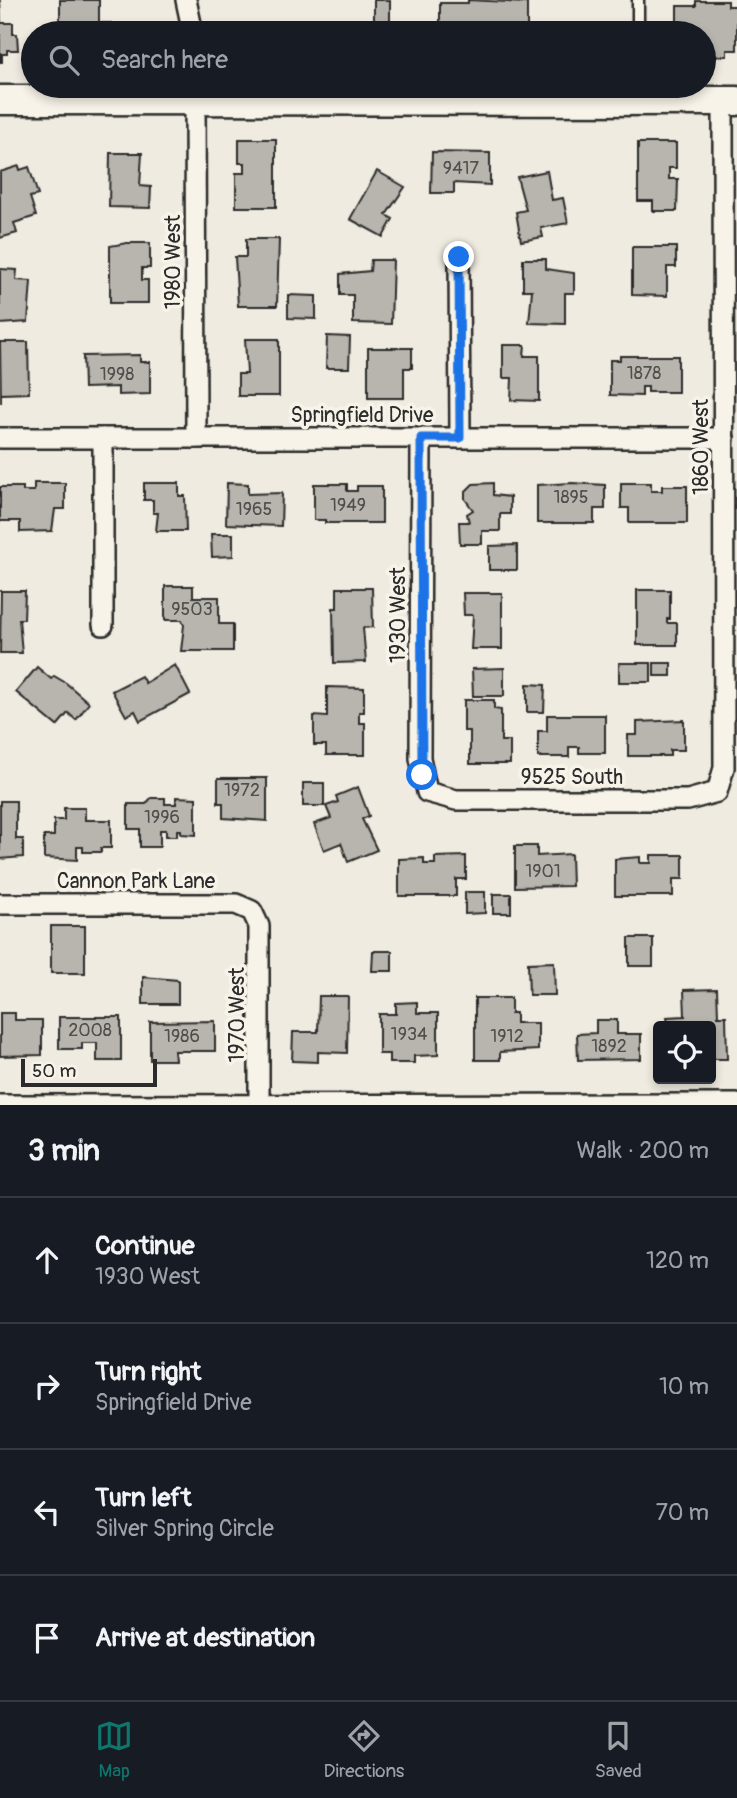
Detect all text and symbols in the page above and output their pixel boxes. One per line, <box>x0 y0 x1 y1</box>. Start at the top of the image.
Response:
search box <box>21 21 716 98</box>
icon: search <box>45 41 83 79</box>
text: Search here <box>101 44 228 76</box>
house number: 9417 <box>443 157 480 180</box>
street label: 1980 West <box>160 214 187 309</box>
route end <box>443 241 474 272</box>
house number: 1878 <box>627 362 661 385</box>
house number: 1998 <box>100 363 134 386</box>
street label: 1860 West <box>688 398 715 495</box>
street label: Springfield Drive <box>291 402 434 429</box>
house number: 1895 <box>553 486 589 509</box>
house number: 1949 <box>330 494 366 517</box>
house number: 1965 <box>236 498 272 521</box>
street label: 1930 West <box>385 567 412 663</box>
house number: 9503 <box>171 598 213 621</box>
route start <box>406 759 437 790</box>
street label: 9525 South <box>521 764 623 791</box>
house number: 1972 <box>224 779 260 802</box>
house number: 1996 <box>144 806 180 829</box>
house number: 1901 <box>525 860 561 883</box>
street label: Cannon Park Lane <box>57 868 216 895</box>
street label: 1970 West <box>224 967 251 1063</box>
house number: 2008 <box>68 1019 112 1042</box>
map controls <box>653 1021 716 1084</box>
button: locate <box>653 1021 716 1084</box>
house number: 1934 <box>391 1023 428 1046</box>
house number: 1986 <box>164 1025 200 1048</box>
house number: 1912 <box>490 1025 524 1048</box>
house number: 1892 <box>591 1035 627 1058</box>
scale bar <box>21 1056 158 1088</box>
text: 50 m <box>32 1059 76 1083</box>
text: 3 min <box>28 1132 100 1169</box>
text: Walk · 200 m <box>576 1136 709 1165</box>
text: Continue <box>95 1230 195 1262</box>
icon: ahead <box>28 1241 66 1279</box>
text: 120 m <box>646 1246 709 1275</box>
text: 1930 West <box>95 1262 200 1291</box>
text: Turn right <box>95 1356 201 1388</box>
icon: right <box>28 1367 66 1405</box>
text: 10 m <box>659 1372 709 1401</box>
text: Springfield Drive <box>95 1388 252 1417</box>
text: Turn left <box>95 1482 191 1514</box>
icon: left <box>28 1493 66 1531</box>
text: 70 m <box>656 1498 709 1527</box>
text: Silver Spring Circle <box>95 1514 274 1543</box>
icon: arrive <box>28 1619 66 1657</box>
text: Arrive at destination <box>95 1622 315 1654</box>
tab: Map <box>95 1717 133 1783</box>
tab: Directions <box>324 1717 404 1783</box>
tab: Saved <box>595 1717 642 1783</box>

